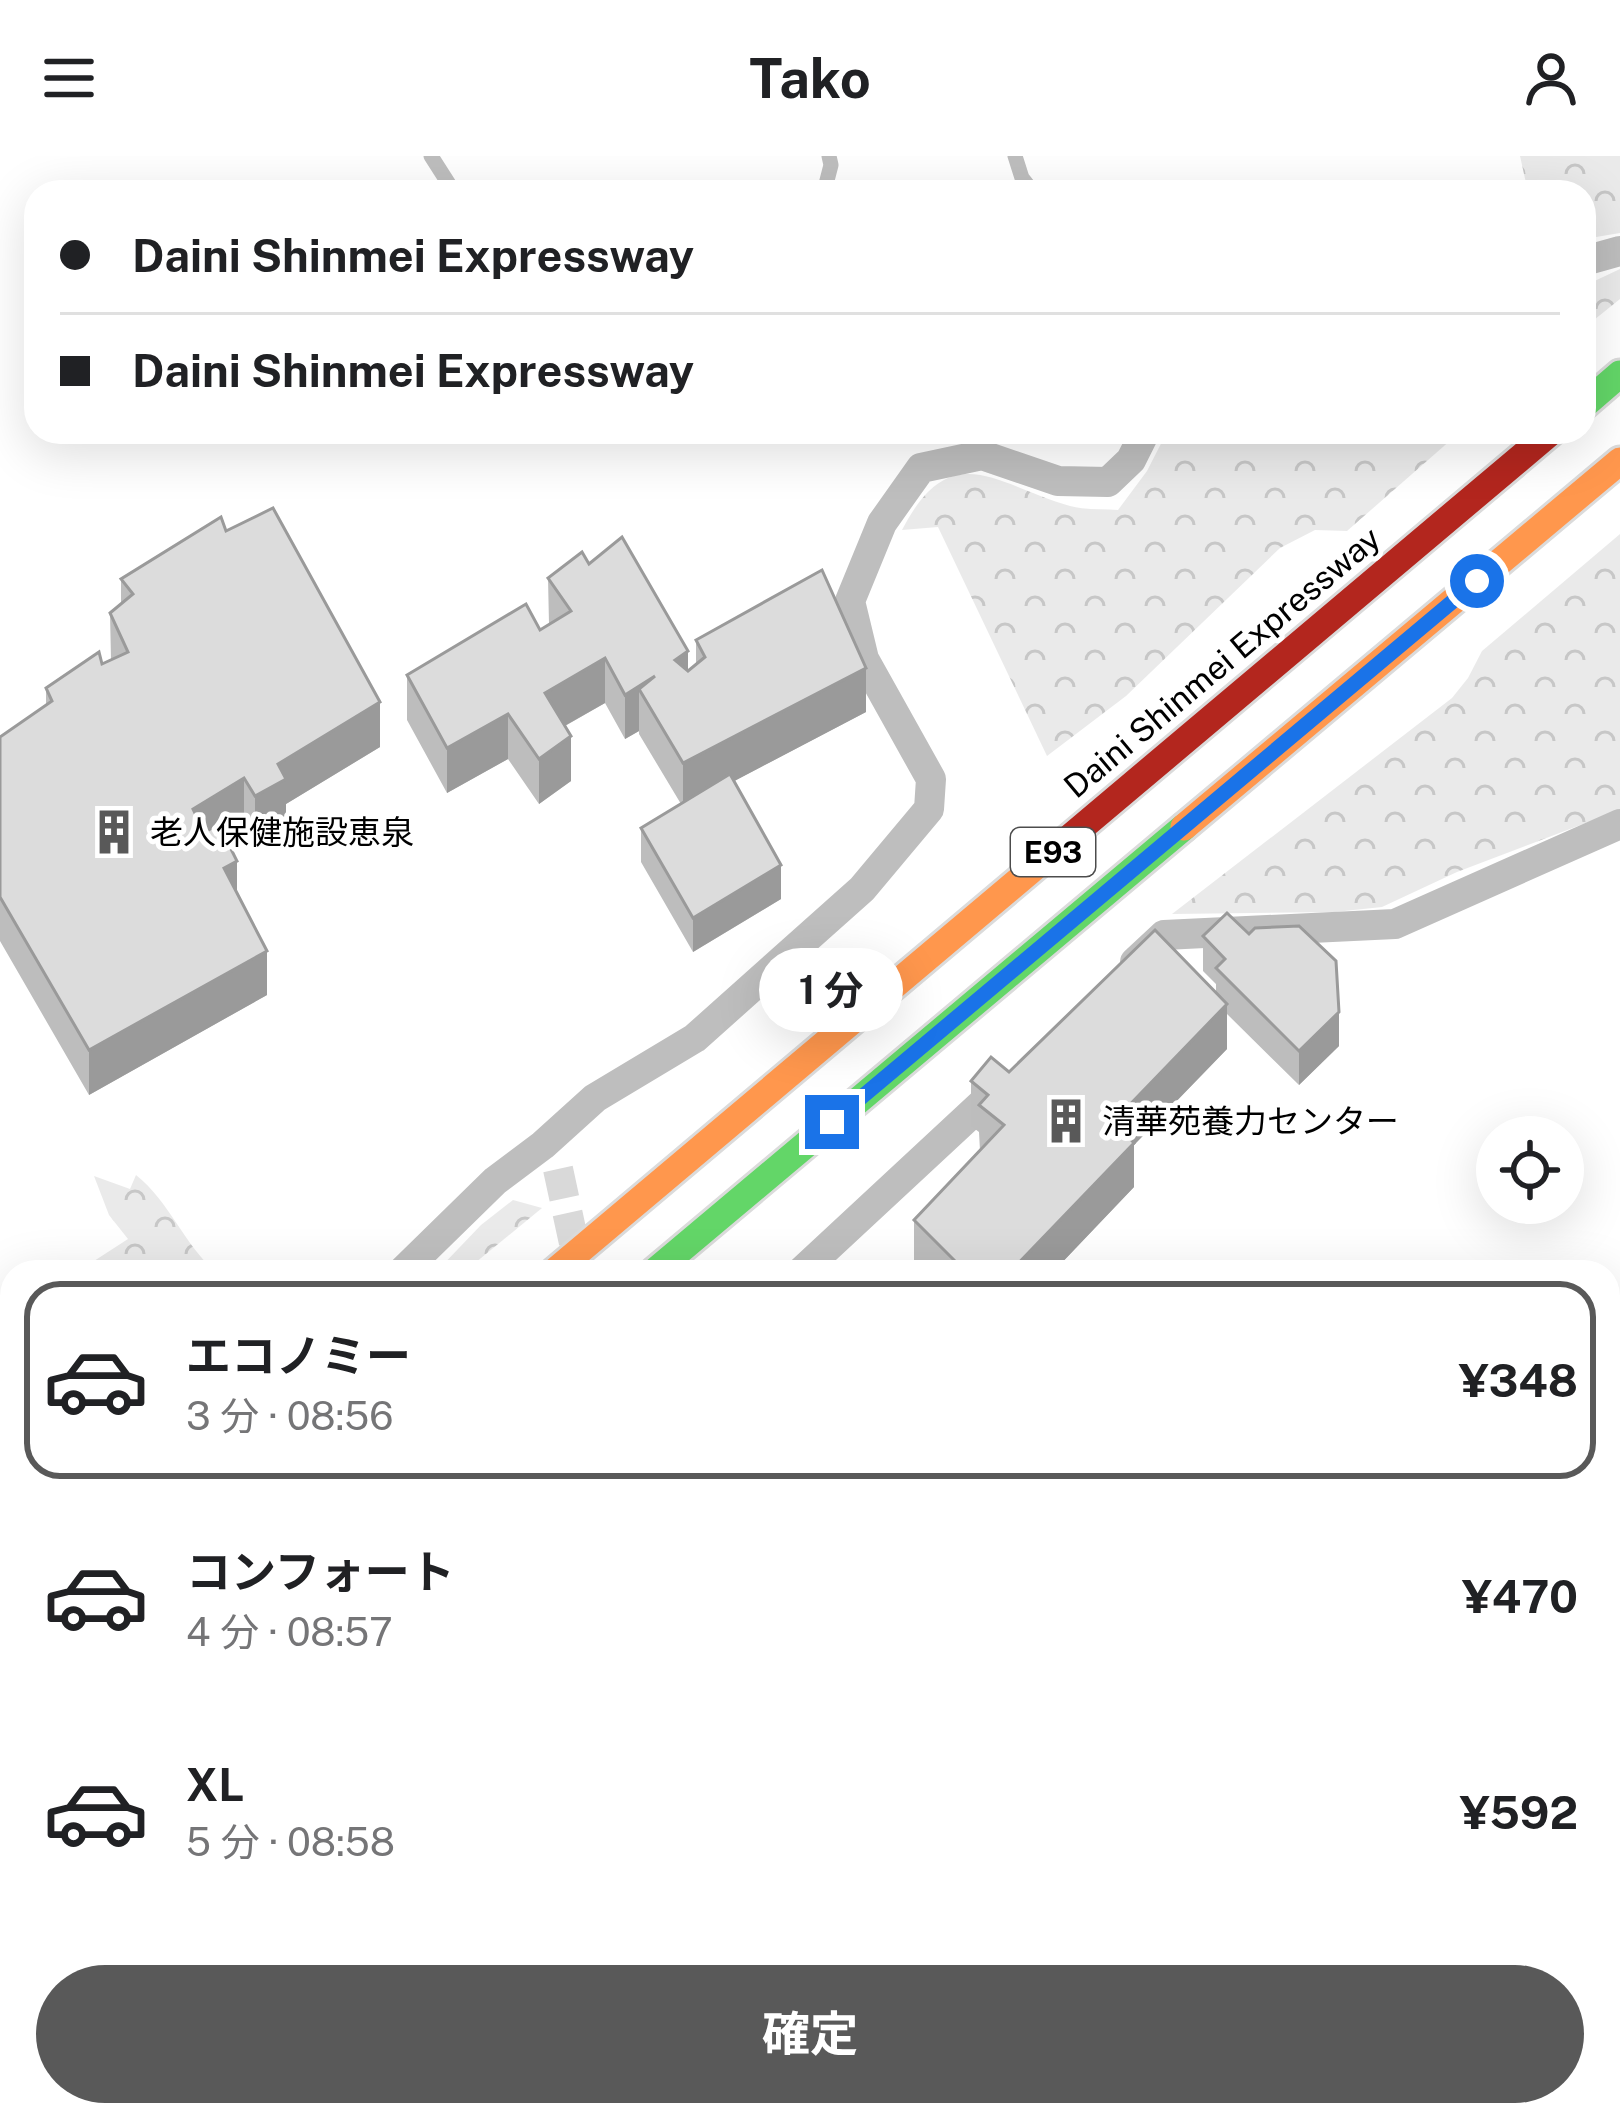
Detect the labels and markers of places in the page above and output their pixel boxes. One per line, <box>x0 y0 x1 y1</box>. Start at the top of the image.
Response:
building icon: 老人保健施設恵泉 <box>89 807 139 857</box>
place label: 老人保健施設恵泉 <box>150 813 414 851</box>
building icon: 清華苑養力センター <box>1041 1096 1091 1146</box>
place label: 清華苑養力センター <box>1102 1102 1399 1140</box>

